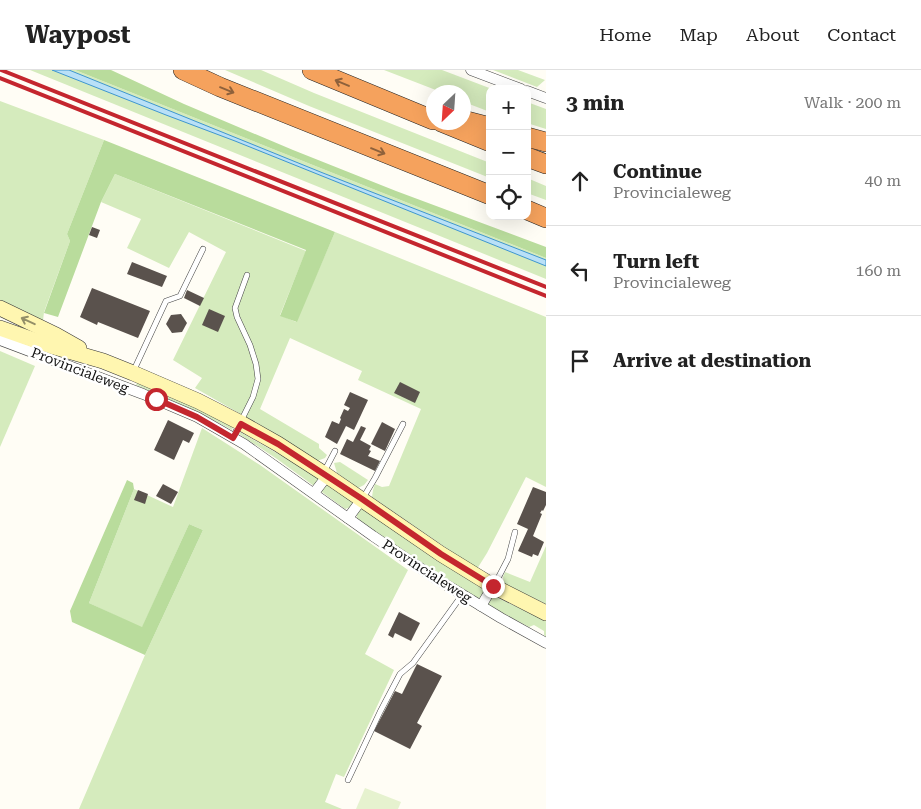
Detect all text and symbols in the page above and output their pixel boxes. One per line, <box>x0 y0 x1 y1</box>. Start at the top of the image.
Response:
text: Waypost <box>25 21 130 49</box>
text: Home <box>599 24 651 45</box>
text: Map <box>679 24 718 45</box>
text: About <box>746 24 799 45</box>
text: Contact <box>827 24 896 45</box>
one-way arrow <box>335 77 350 87</box>
north arrow <box>426 85 471 130</box>
map controls <box>486 85 531 220</box>
button: + <box>486 85 531 130</box>
one-way arrow <box>219 86 234 95</box>
text: 3 min <box>566 91 624 115</box>
text: Walk · 200 m <box>804 93 901 112</box>
button: − <box>486 130 531 175</box>
one-way arrow <box>370 146 385 156</box>
text: Continue <box>613 160 702 183</box>
icon: ahead <box>566 167 594 195</box>
text: 40 m <box>864 171 901 190</box>
button: locate <box>486 175 531 220</box>
text: Provincialeweg <box>613 183 731 202</box>
text: Turn left <box>613 250 699 273</box>
icon: left <box>566 257 594 285</box>
text: 160 m <box>855 261 901 280</box>
text: Provincialeweg <box>613 273 731 292</box>
one-way arrow <box>21 316 36 326</box>
street label: Provincialeweg <box>29 344 131 396</box>
icon: arrive <box>566 347 594 375</box>
text: Arrive at destination <box>613 349 811 372</box>
route start <box>145 388 168 411</box>
street label: Provincialeweg <box>379 536 475 606</box>
route end <box>482 575 505 598</box>

